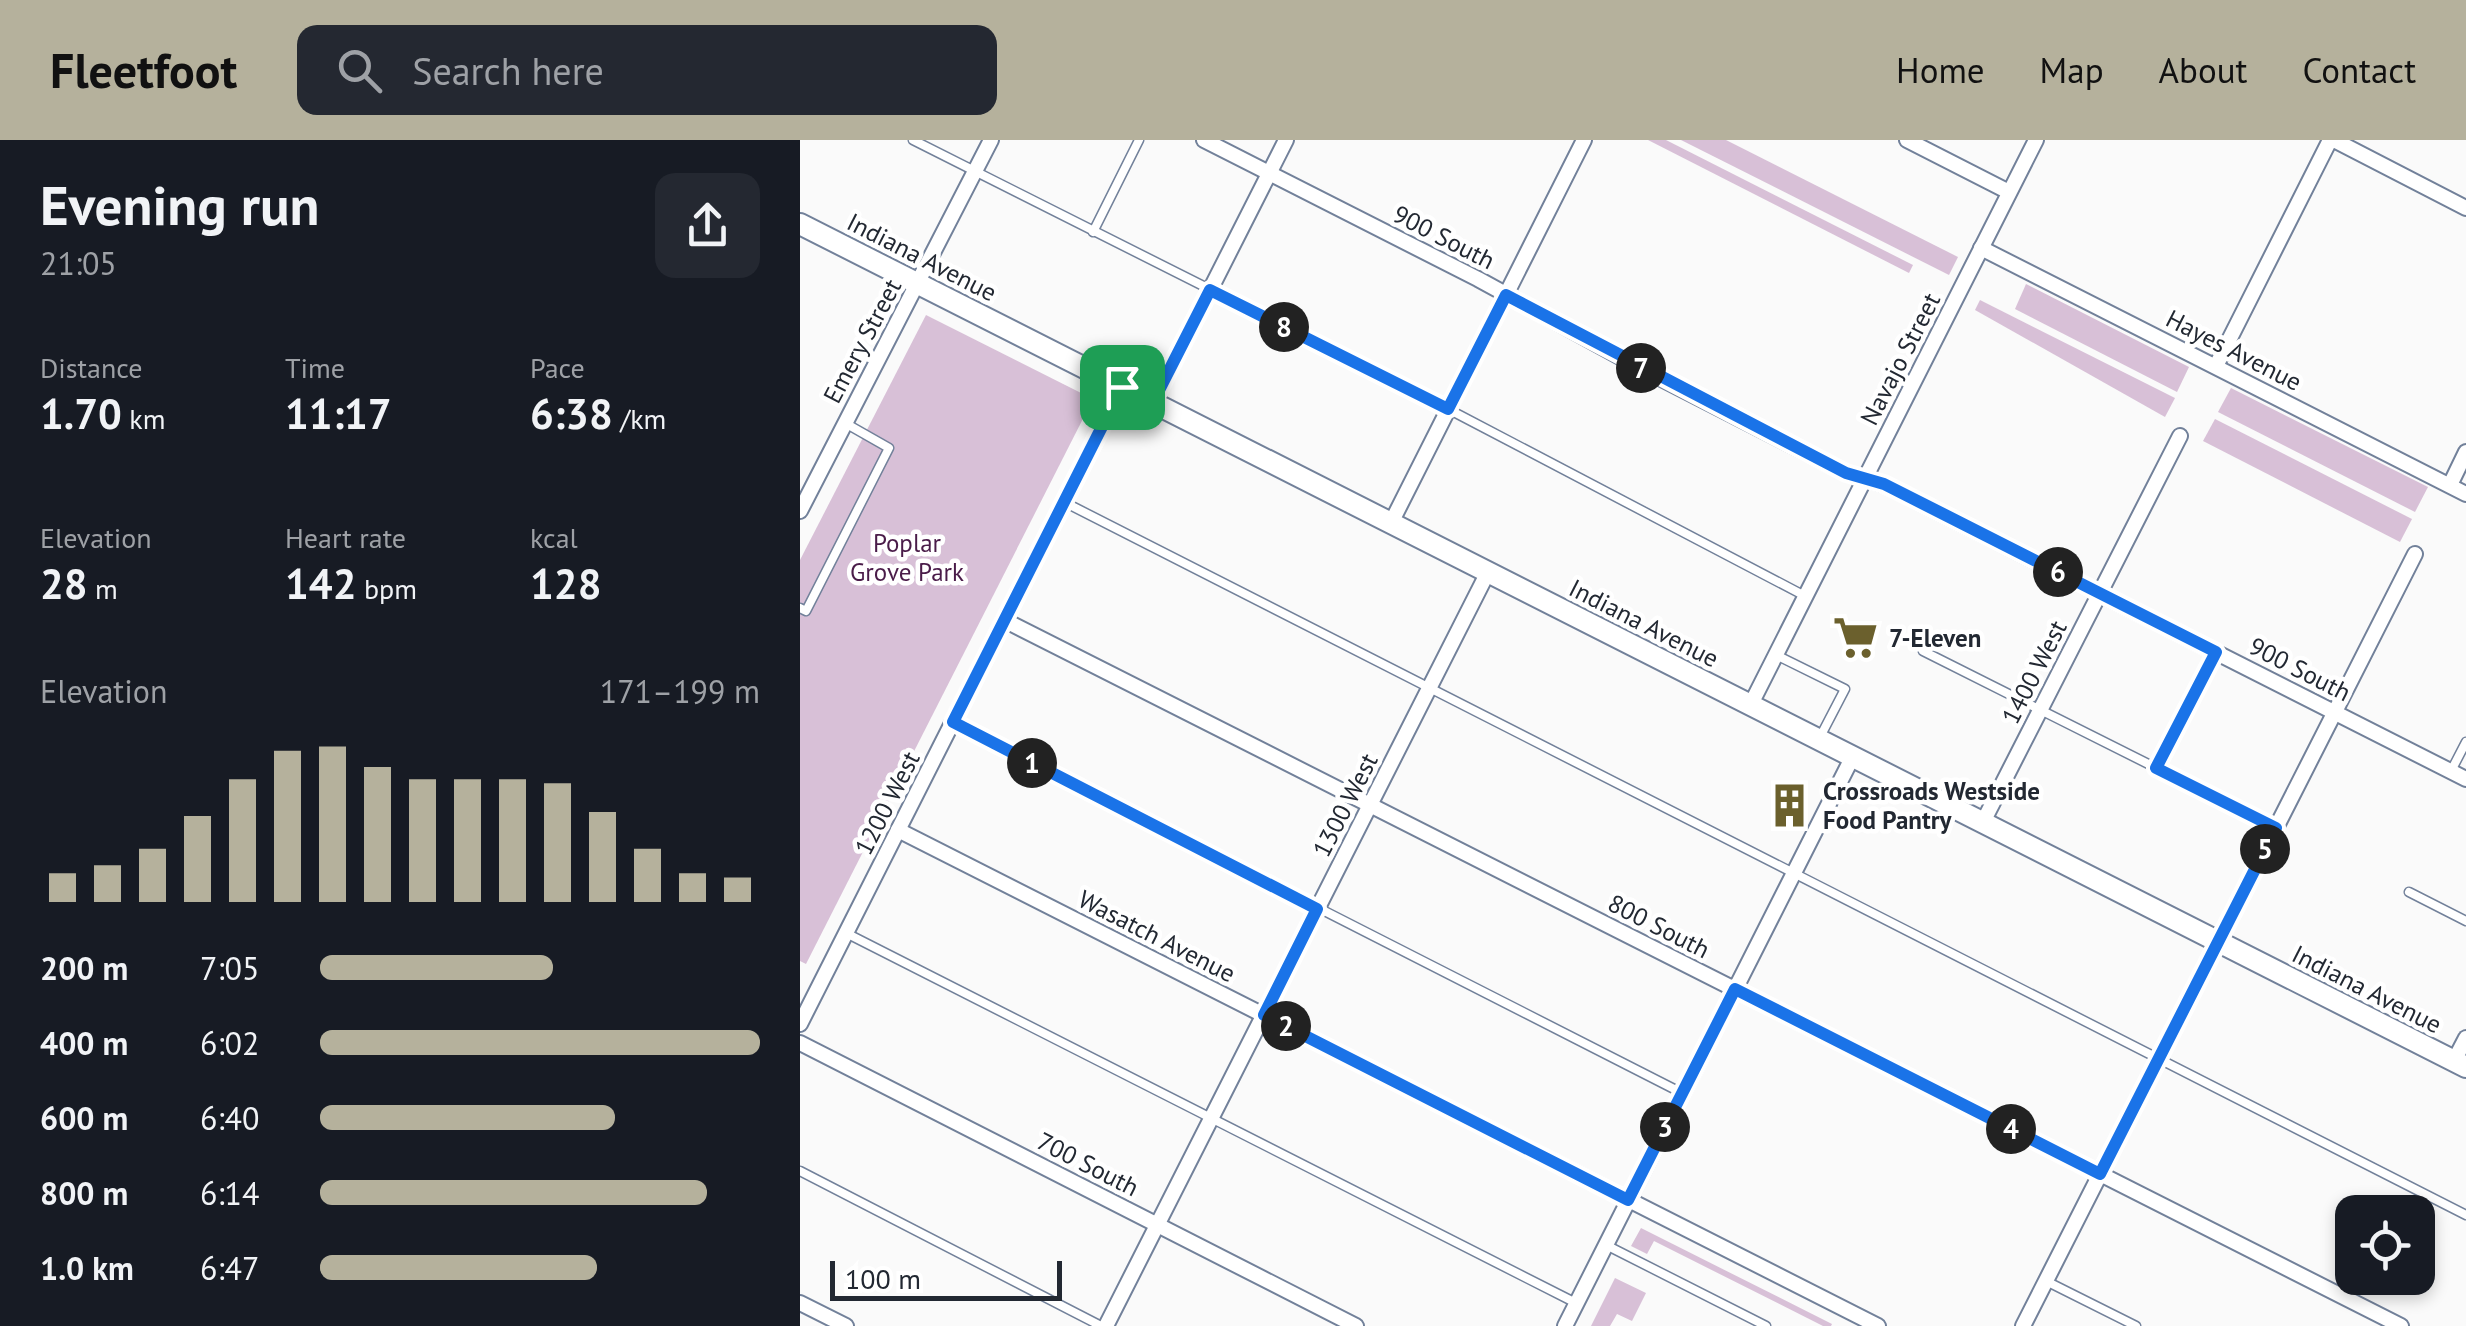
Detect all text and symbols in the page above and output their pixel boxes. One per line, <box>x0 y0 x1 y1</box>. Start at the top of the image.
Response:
search box <box>297 25 997 115</box>
text: Fleetfoot <box>50 39 237 101</box>
icon: search <box>332 43 387 98</box>
text: Search here <box>412 46 604 95</box>
text: Home <box>1896 47 1985 93</box>
text: Map <box>2040 47 2104 93</box>
text: About <box>2159 47 2247 93</box>
text: Contact <box>2302 47 2416 93</box>
text: Evening run <box>40 169 320 240</box>
button: share <box>655 173 760 278</box>
street label: 900 South <box>1388 198 1500 276</box>
street label: Indiana Avenue <box>842 206 1002 308</box>
text: 21:05 <box>40 242 117 284</box>
street label: Emery Street <box>816 273 908 409</box>
street label: Navajo Street <box>1853 287 1947 431</box>
pin: 8 <box>1259 302 1309 352</box>
street label: Hayes Avenue <box>2161 302 2307 398</box>
text: 8 <box>1276 308 1292 345</box>
pin: 7 <box>1616 343 1666 393</box>
pin <box>1080 345 1165 430</box>
text: Distance <box>40 349 143 386</box>
text: Time <box>285 349 345 386</box>
text: Pace <box>530 349 585 386</box>
text: 7 <box>1633 349 1649 386</box>
icon: arrive <box>1095 360 1150 415</box>
text: 1.70 <box>40 386 122 441</box>
text: 11:17 <box>285 386 392 441</box>
text: 6:38 <box>530 386 613 441</box>
text: km <box>122 400 165 437</box>
text: /km <box>613 400 666 437</box>
text: Elevation <box>40 519 152 556</box>
text: Heart rate <box>285 519 406 556</box>
text: kcal <box>530 519 578 556</box>
park label: Poplar Grove Park <box>850 527 964 588</box>
pin: 6 <box>2033 547 2083 597</box>
text: 6 <box>2050 553 2066 590</box>
text: 28 <box>40 556 88 611</box>
text: 142 <box>285 556 356 611</box>
text: 128 <box>530 556 601 611</box>
text: m <box>88 570 118 607</box>
text: bpm <box>356 570 417 607</box>
street label: Indiana Avenue <box>1564 572 1724 674</box>
supermarket icon: 7-Eleven <box>1832 614 1880 662</box>
street label: 1400 West <box>1994 614 2074 729</box>
place label: 7-Eleven <box>1889 622 1981 654</box>
street label: 900 South <box>2244 630 2356 708</box>
text: Elevation <box>40 670 167 712</box>
text: 171–199 m <box>600 670 760 712</box>
pin: 1 <box>1007 738 1057 788</box>
text: 1 <box>1024 744 1040 781</box>
street label: 1200 West <box>847 745 927 860</box>
street label: 1300 West <box>1305 747 1385 862</box>
place label: Crossroads Westside Food Pantry <box>1823 775 2040 836</box>
building icon: Crossroads Westside Food Pantry <box>1766 781 1814 829</box>
pin: 5 <box>2240 824 2290 874</box>
text: 5 <box>2257 830 2273 867</box>
street label: Wasatch Avenue <box>1073 883 1241 989</box>
street label: 800 South <box>1603 887 1715 965</box>
street label: Indiana Avenue <box>2287 938 2447 1040</box>
text: 200 m <box>40 947 128 989</box>
text: 7:05 <box>200 947 259 989</box>
pin: 2 <box>1261 1001 1311 1051</box>
text: 2 <box>1278 1007 1294 1044</box>
text: 400 m <box>40 1022 128 1064</box>
text: 6:02 <box>200 1022 259 1064</box>
text: 600 m <box>40 1097 128 1139</box>
text: 6:40 <box>200 1097 259 1139</box>
pin: 3 <box>1640 1102 1690 1152</box>
pin: 4 <box>1986 1104 2036 1154</box>
text: 3 <box>1657 1108 1673 1145</box>
text: 4 <box>2003 1110 2019 1147</box>
street label: 700 South <box>1032 1125 1144 1203</box>
text: 800 m <box>40 1172 128 1214</box>
text: 6:14 <box>200 1172 259 1214</box>
map controls <box>2335 1195 2435 1295</box>
button: locate <box>2335 1195 2435 1295</box>
text: 1.0 km <box>40 1247 134 1289</box>
text: 6:47 <box>200 1247 259 1289</box>
scale bar <box>830 1256 1062 1300</box>
text: 100 m <box>845 1260 921 1297</box>

